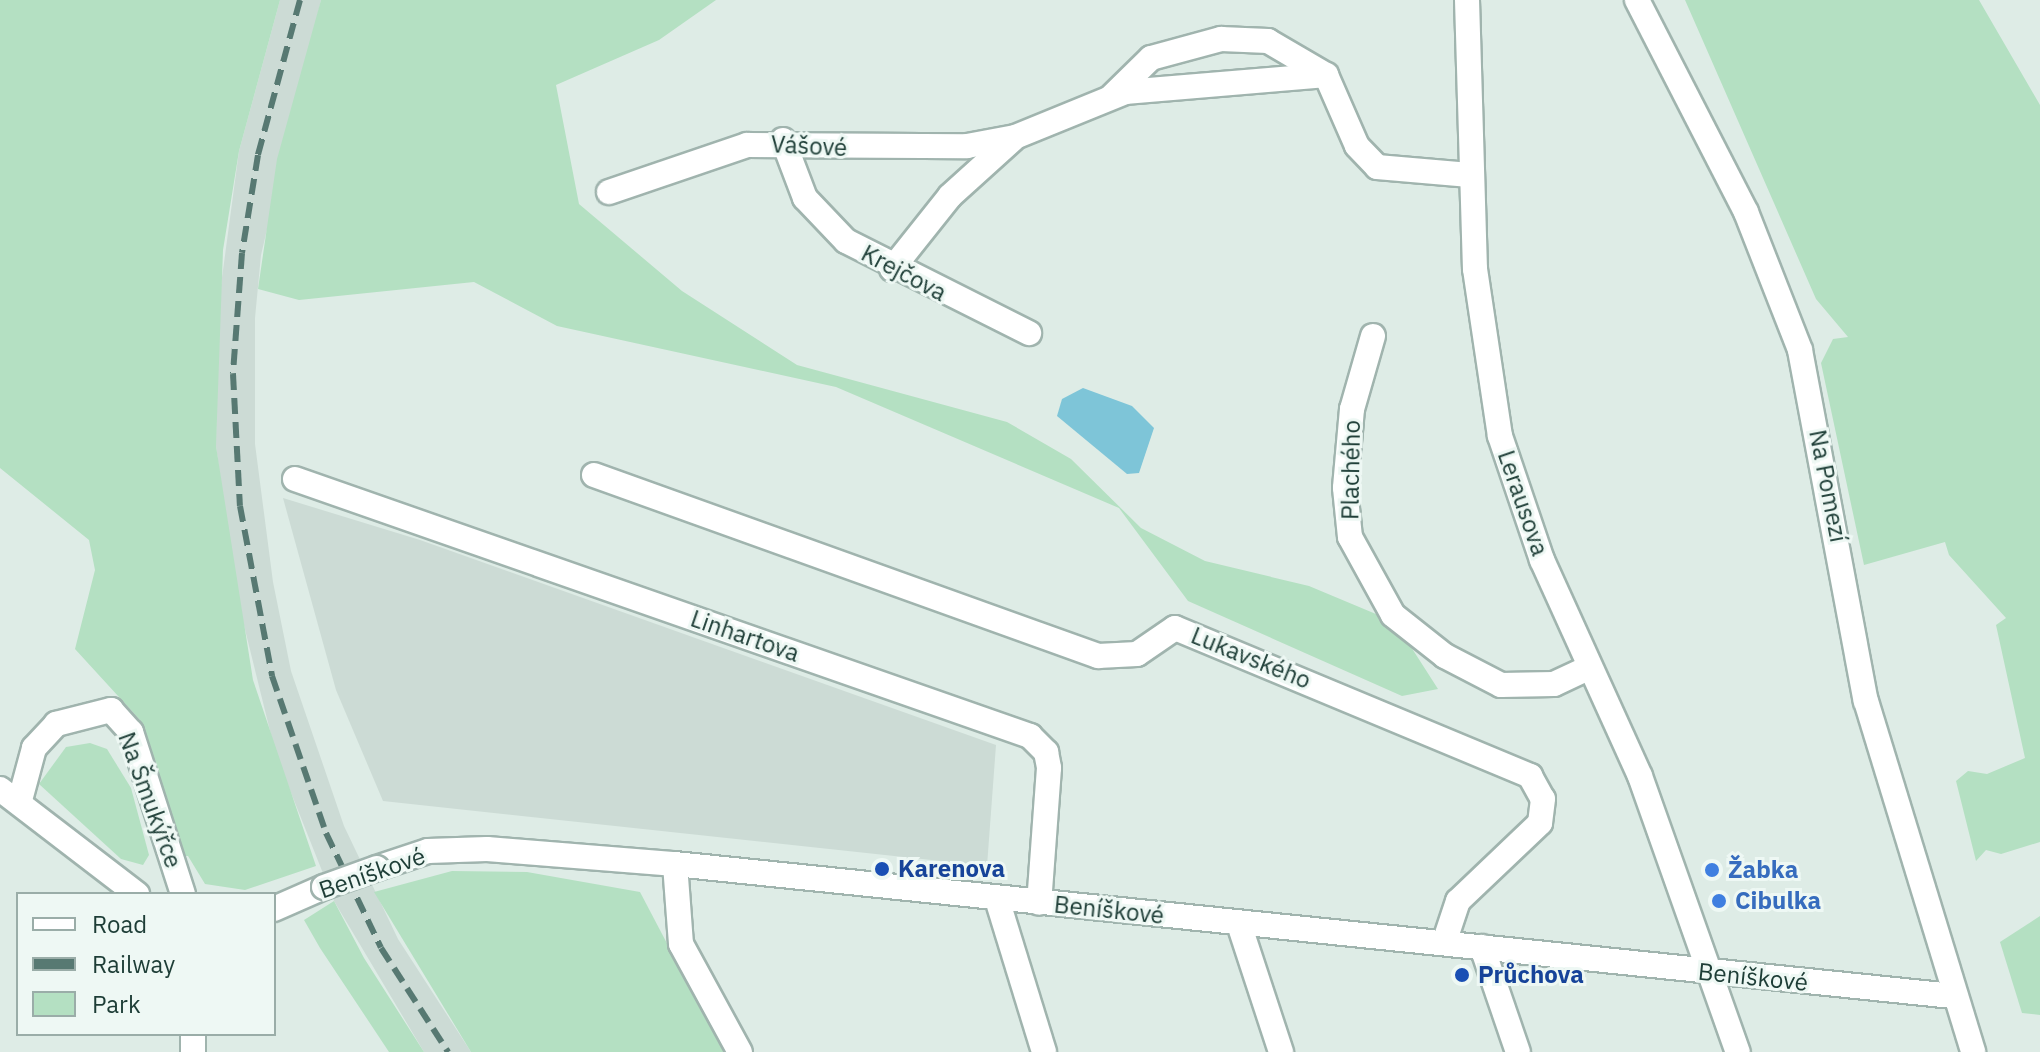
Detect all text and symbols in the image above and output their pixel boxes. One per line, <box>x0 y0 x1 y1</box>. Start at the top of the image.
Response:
street label: Vášové <box>770 130 848 162</box>
street label: Krejčova <box>856 239 952 307</box>
street label: Plachého <box>1336 420 1366 520</box>
street label: Na Pomezí <box>1803 427 1853 545</box>
street label: Lerausova <box>1492 447 1554 559</box>
street label: Linhartova <box>687 604 803 668</box>
street label: Lukavského <box>1187 621 1315 695</box>
street label: Na Šmukýřce <box>112 728 188 872</box>
street label: Beníškové <box>315 841 429 905</box>
place label: Karenova <box>898 855 1005 883</box>
place label: Žabka <box>1728 856 1798 884</box>
marker: Karenova <box>873 860 891 878</box>
marker: Žabka <box>1703 861 1721 879</box>
place label: Cibulka <box>1735 887 1821 915</box>
street label: Beníškové <box>1053 890 1165 930</box>
legend <box>16 892 276 1036</box>
marker: Cibulka <box>1710 892 1728 910</box>
text: Road <box>92 908 147 940</box>
text: Railway <box>92 948 175 980</box>
street label: Beníškové <box>1697 957 1809 997</box>
place label: Průchova <box>1478 961 1584 989</box>
marker: Průchova <box>1453 966 1471 984</box>
text: Park <box>92 988 141 1020</box>

